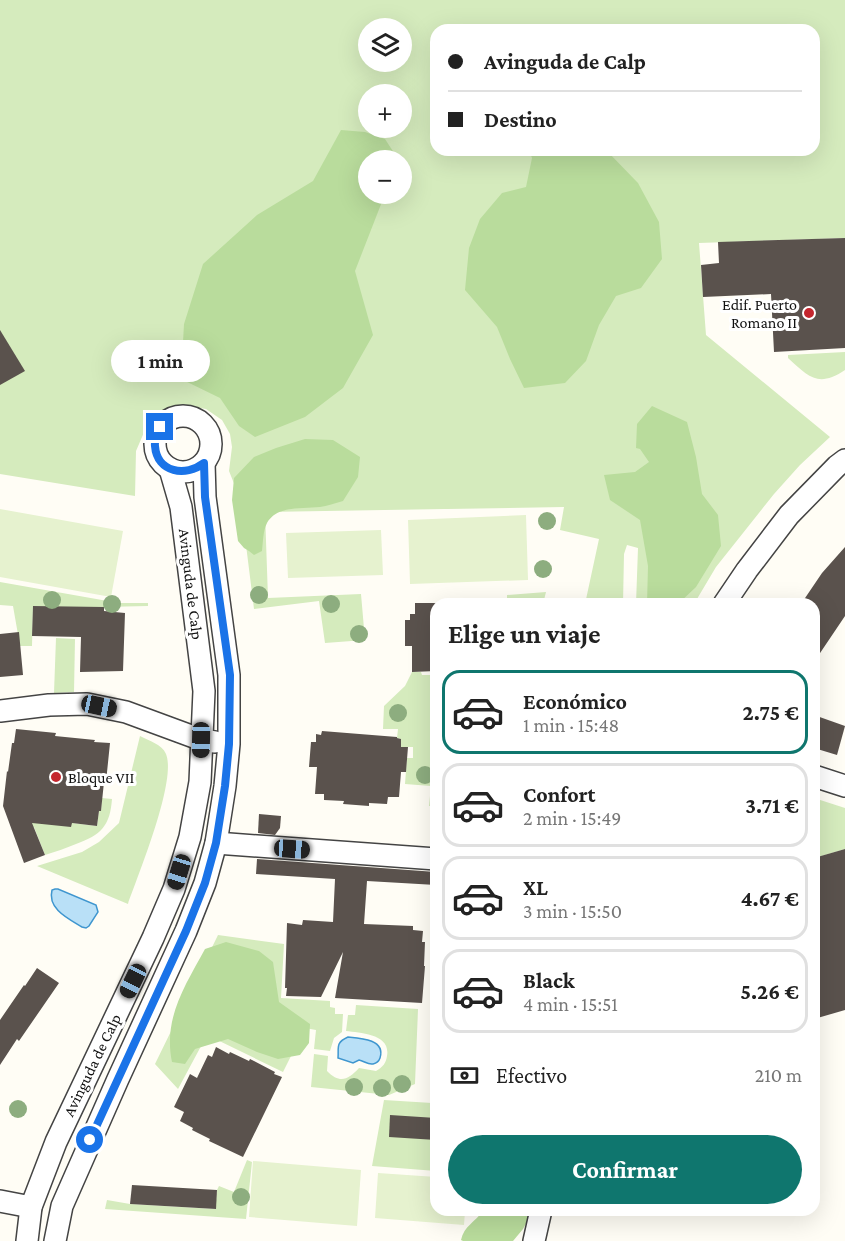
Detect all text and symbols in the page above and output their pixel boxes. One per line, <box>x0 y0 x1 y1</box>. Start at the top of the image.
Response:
map controls <box>358 18 412 204</box>
button: layers <box>358 18 412 72</box>
text: Avinguda de Calp <box>484 49 646 74</box>
button: + <box>358 84 412 138</box>
text: Destino <box>484 107 557 132</box>
button: − <box>358 150 412 204</box>
place label: Edif. Puerto Romano II <box>722 296 797 331</box>
marker: Edif. Puerto Romano II <box>802 306 816 320</box>
callout: 1 min <box>110 340 210 382</box>
text: 1 min <box>138 350 183 372</box>
route end <box>146 413 173 440</box>
street label: Avinguda de Calp <box>175 527 206 641</box>
text: Elige un viaje <box>448 619 601 649</box>
icon: car <box>451 685 505 739</box>
text: Económico <box>523 689 627 714</box>
car <box>80 693 118 719</box>
text: 2.75 € <box>743 700 799 725</box>
text: 1 min · 15:48 <box>523 714 619 736</box>
car <box>192 722 210 758</box>
place label: Bloque VII <box>68 769 135 787</box>
marker: Bloque VII <box>49 770 63 784</box>
icon: car <box>451 778 505 832</box>
text: Confort <box>523 782 596 807</box>
text: 3.71 € <box>745 793 799 818</box>
text: 2 min · 15:49 <box>523 807 621 829</box>
car <box>273 839 311 859</box>
car <box>165 852 193 892</box>
icon: car <box>451 871 505 925</box>
text: XL <box>523 875 548 900</box>
text: 4.67 € <box>741 886 799 911</box>
text: 3 min · 15:50 <box>523 900 622 922</box>
car <box>117 961 149 1001</box>
icon: car <box>451 964 505 1018</box>
text: Black <box>523 968 575 993</box>
text: 5.26 € <box>740 979 799 1004</box>
text: 4 min · 15:51 <box>523 993 618 1015</box>
street label: Avinguda de Calp <box>60 1011 125 1119</box>
icon: cash <box>448 1059 481 1092</box>
text: Efectivo <box>496 1063 567 1088</box>
text: 210 m <box>755 1064 802 1086</box>
route start <box>76 1126 103 1153</box>
button: Confirmar <box>448 1135 802 1204</box>

